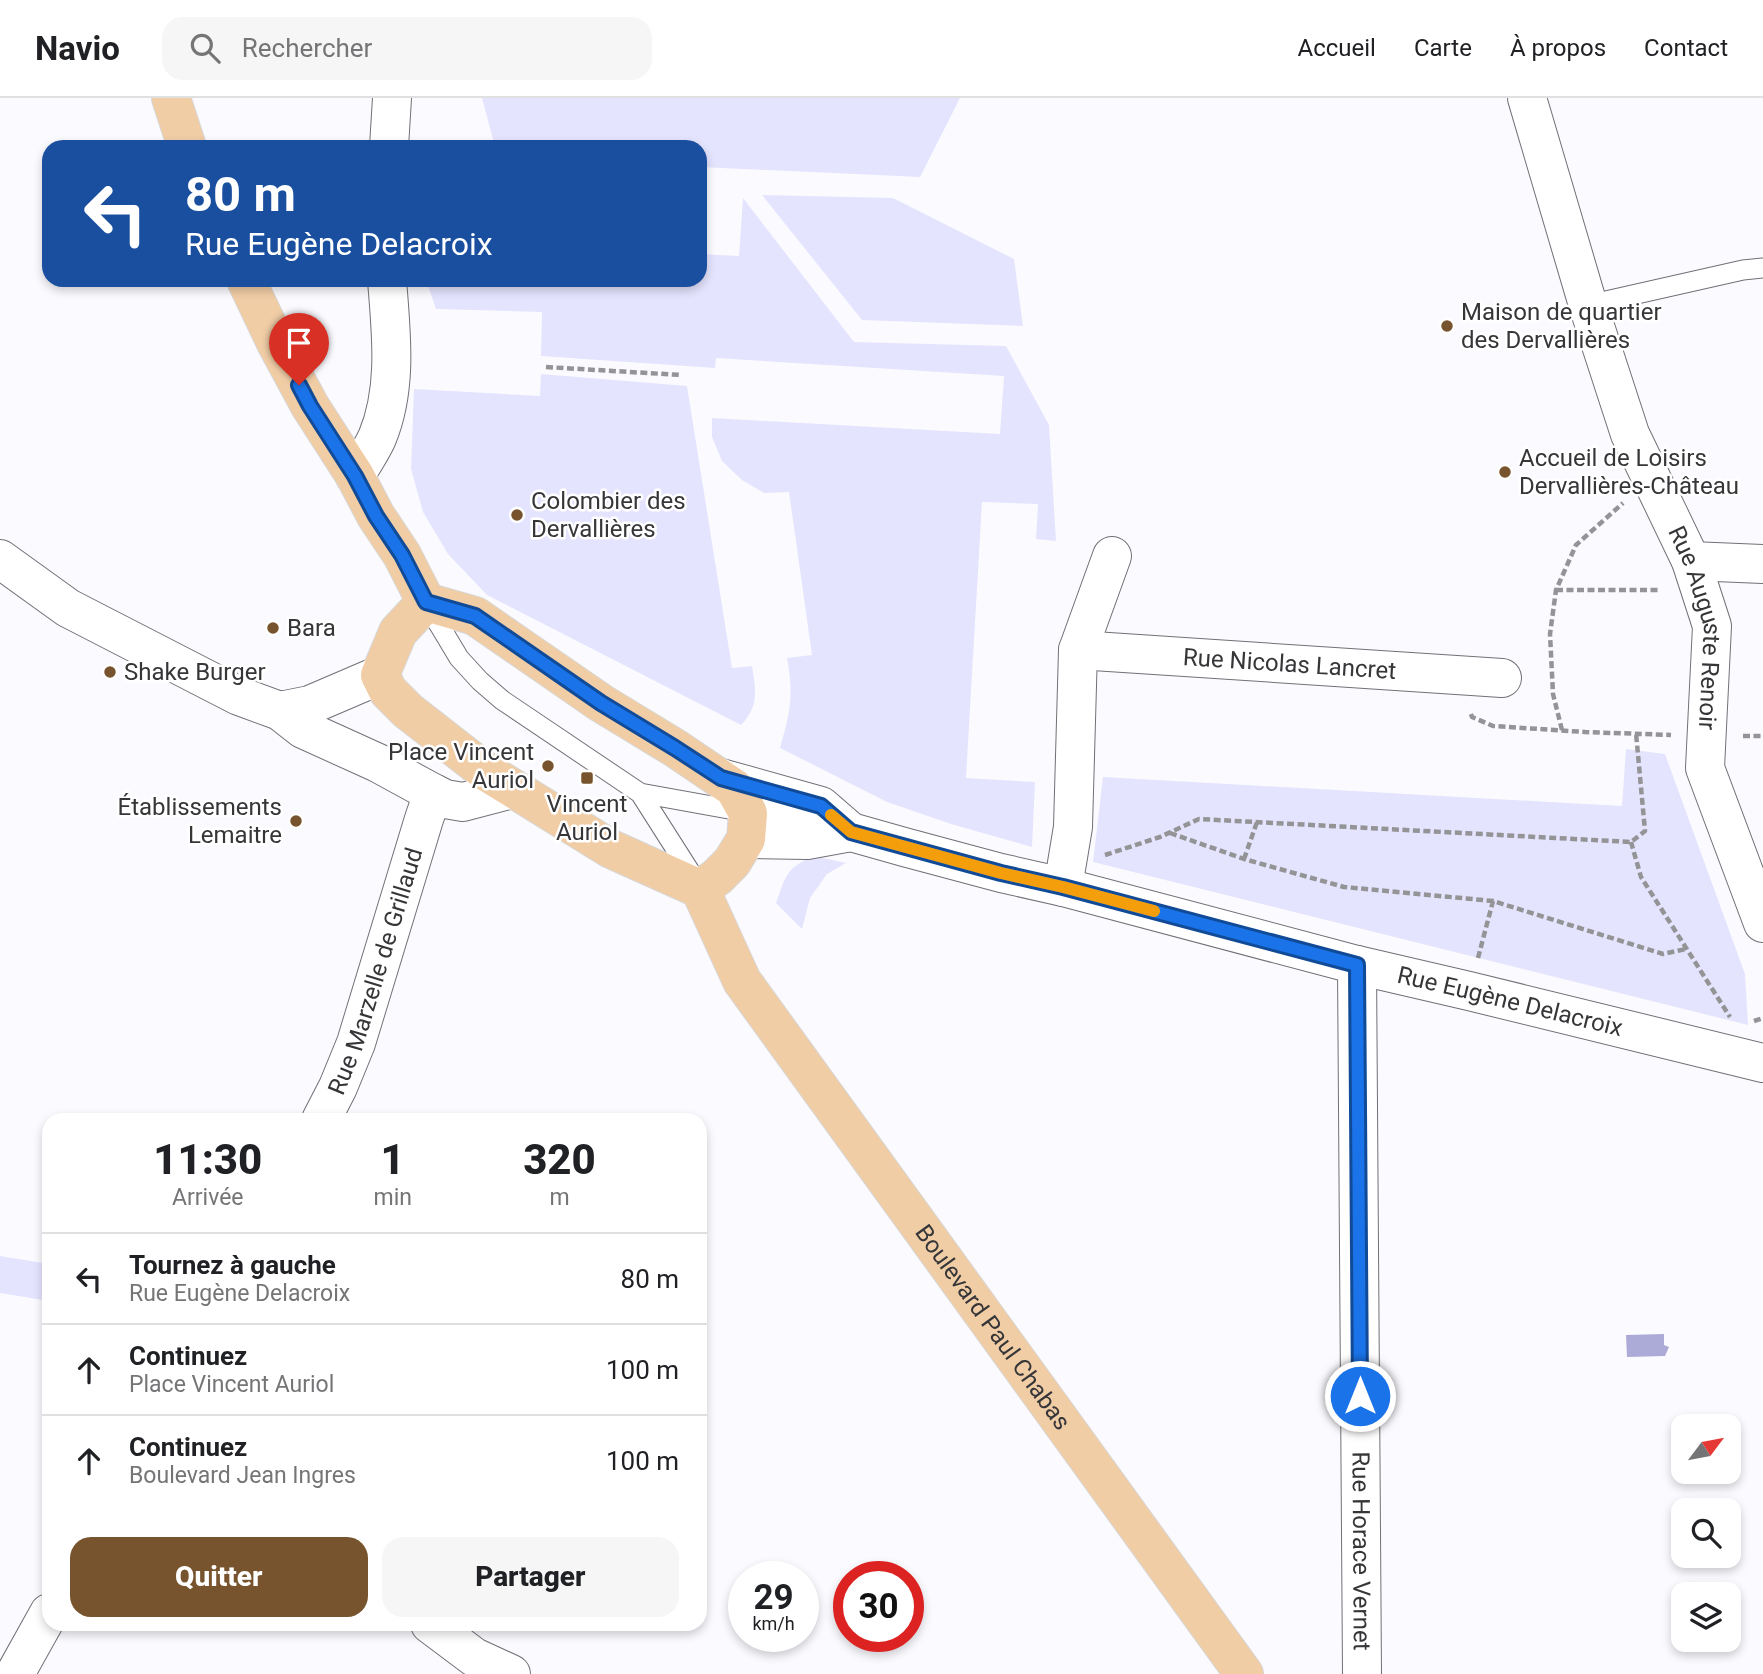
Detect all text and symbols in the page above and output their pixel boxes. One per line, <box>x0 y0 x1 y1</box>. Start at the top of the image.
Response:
search box <box>162 17 652 80</box>
text: Navio <box>35 29 120 68</box>
icon: search <box>186 29 224 67</box>
text: Rechercher <box>242 33 372 63</box>
text: Accueil <box>1297 34 1376 62</box>
text: Carte <box>1414 34 1472 62</box>
text: À propos <box>1510 34 1606 62</box>
text: Contact <box>1644 34 1728 62</box>
text: 80 m <box>185 166 296 223</box>
icon: left <box>70 168 161 259</box>
text: Rue Eugène Delacroix <box>185 225 493 263</box>
place label: Maison de quartier des Dervallières <box>1461 298 1662 354</box>
pin <box>269 313 329 385</box>
marker: Maison de quartier des Dervallières <box>1439 318 1455 334</box>
icon: arrive <box>280 324 318 362</box>
place label: Accueil de Loisirs Dervallières-Château <box>1519 444 1739 500</box>
marker: Accueil de Loisirs Dervallières-Château <box>1497 464 1513 480</box>
place label: Colombier des Dervallières <box>531 487 686 543</box>
marker: Colombier des Dervallières <box>509 507 525 523</box>
street label: Rue Auguste Renoir <box>1662 521 1726 731</box>
place label: Bara <box>287 614 336 642</box>
marker: Bara <box>265 620 281 636</box>
street label: Rue Nicolas Lancret <box>1182 643 1397 685</box>
place label: Shake Burger <box>124 658 266 686</box>
marker: Shake Burger <box>102 664 118 680</box>
place label: Place Vincent Auriol <box>388 738 534 794</box>
marker: Place Vincent Auriol <box>540 758 556 774</box>
marker: Vincent Auriol <box>579 770 595 786</box>
place label: Vincent Auriol <box>547 790 628 846</box>
place label: Établissements Lemaitre <box>118 793 282 849</box>
marker: Établissements Lemaitre <box>288 813 304 829</box>
street label: Rue Marzelle de Grillaud <box>322 844 428 1099</box>
street label: Rue Eugène Delacroix <box>1395 961 1626 1042</box>
text: 11:30 <box>153 1135 262 1184</box>
text: 1 <box>381 1135 405 1184</box>
text: 320 <box>523 1135 596 1184</box>
text: Arrivée <box>172 1184 244 1211</box>
text: min <box>373 1184 412 1211</box>
text: m <box>549 1184 570 1211</box>
street label: Boulevard Paul Chabas <box>909 1219 1076 1435</box>
text: Tournez à gauche <box>129 1250 336 1280</box>
icon: left <box>70 1260 108 1298</box>
text: 80 m <box>621 1264 679 1294</box>
text: Rue Eugène Delacroix <box>129 1280 350 1307</box>
text: Continuez <box>129 1341 247 1371</box>
icon: ahead <box>70 1351 108 1389</box>
text: 100 m <box>606 1355 679 1385</box>
position arrow <box>1323 1359 1397 1433</box>
text: Place Vincent Auriol <box>129 1371 334 1398</box>
north arrow <box>1671 1414 1741 1484</box>
map controls <box>1671 1414 1741 1652</box>
text: Continuez <box>129 1432 247 1462</box>
icon: ahead <box>70 1442 108 1480</box>
text: 100 m <box>606 1446 679 1476</box>
street label: Rue Horace Vernet <box>1346 1451 1376 1651</box>
text: Boulevard Jean Ingres <box>129 1462 356 1489</box>
button: search <box>1671 1498 1741 1568</box>
button: Quitter <box>70 1537 368 1617</box>
button: Partager <box>382 1537 679 1617</box>
speed limit sign: 30 <box>833 1561 924 1652</box>
text: 29 <box>753 1577 794 1618</box>
button: layers <box>1671 1582 1741 1652</box>
text: km/h <box>752 1613 795 1634</box>

